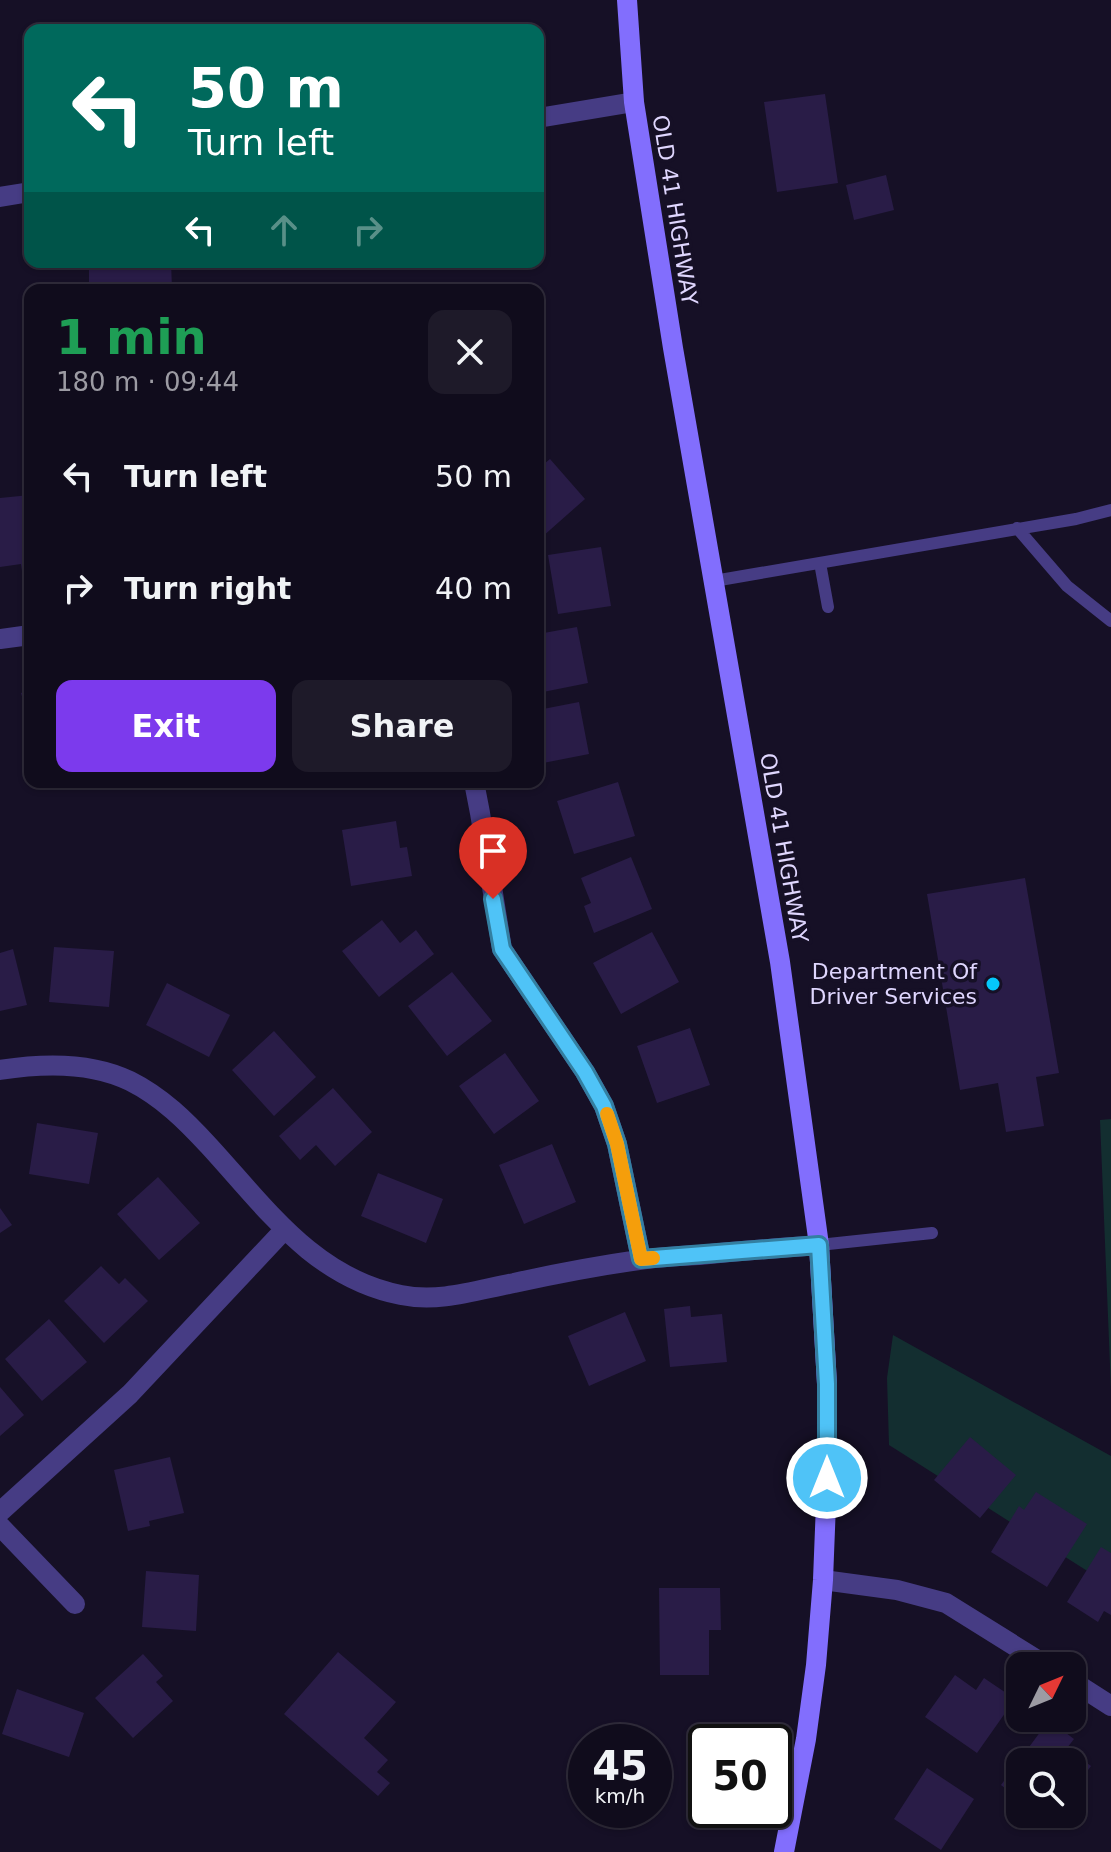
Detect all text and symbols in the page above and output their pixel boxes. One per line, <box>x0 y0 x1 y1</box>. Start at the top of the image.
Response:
text: 50 m <box>188 55 344 120</box>
icon: left <box>56 56 160 160</box>
street label: OLD 41 HIGHWAY <box>648 113 702 308</box>
text: Turn left <box>188 122 334 163</box>
icon: left <box>178 208 222 252</box>
icon: ahead <box>262 208 306 252</box>
icon: right <box>346 208 390 252</box>
text: 1 min <box>56 309 207 365</box>
button: close <box>428 310 512 394</box>
text: 180 m · 09:44 <box>56 367 239 397</box>
icon: left <box>56 454 100 498</box>
text: Turn left <box>124 459 267 494</box>
text: 50 m <box>435 459 512 494</box>
icon: right <box>56 566 100 610</box>
text: Turn right <box>124 571 291 606</box>
text: 40 m <box>435 571 512 606</box>
button: Exit <box>56 680 276 772</box>
button: Share <box>292 680 512 772</box>
street label: OLD 41 HIGHWAY <box>755 751 813 945</box>
pin <box>459 817 527 899</box>
icon: arrive <box>471 829 515 873</box>
place label: Department Of Driver Services <box>810 959 978 1009</box>
marker: Department Of Driver Services <box>984 975 1002 993</box>
position arrow <box>785 1436 869 1520</box>
north arrow <box>1006 1652 1086 1732</box>
map controls <box>1006 1652 1086 1828</box>
speed limit sign: 50 <box>688 1724 792 1828</box>
text: 45 <box>592 1743 648 1789</box>
button: search <box>1006 1748 1086 1828</box>
text: km/h <box>595 1784 645 1808</box>

